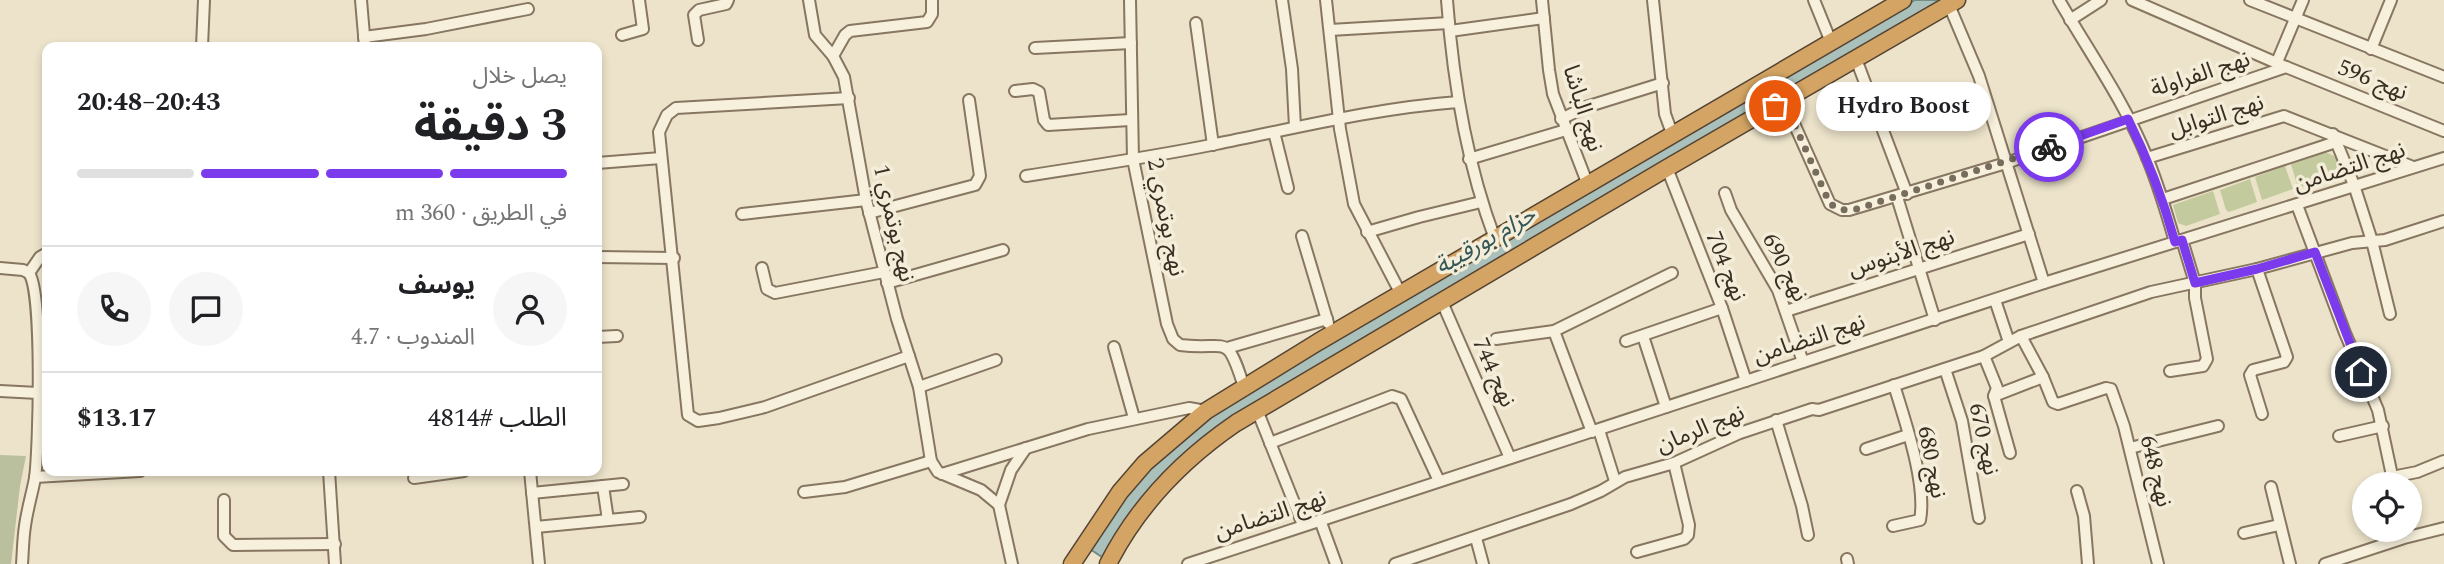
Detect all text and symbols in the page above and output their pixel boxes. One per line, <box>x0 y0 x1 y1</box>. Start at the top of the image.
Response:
street label: نهج الفراولة <box>2146 42 2255 107</box>
street label: نهج 596 <box>2332 50 2413 110</box>
text: يصل خلال <box>472 59 567 94</box>
street label: نهج الباشا <box>1553 61 1612 156</box>
pin <box>1745 76 1805 136</box>
text: 20:43–20:48 <box>77 82 221 122</box>
callout: Hydro Boost <box>1817 82 1992 130</box>
street label: نهج التوابل <box>2165 85 2268 147</box>
icon: bag <box>1756 87 1794 125</box>
text: Hydro Boost <box>1837 89 1970 124</box>
text: 3 دقيقة <box>414 91 567 161</box>
courier <box>2014 112 2084 182</box>
icon: bike <box>2030 128 2068 166</box>
street label: نهج التضامن <box>2289 133 2410 202</box>
street label: نهج بوتمري 2 <box>1137 155 1194 279</box>
street label: نهج بوتمري 1 <box>863 161 924 286</box>
text: في الطريق · 360 m <box>395 196 567 231</box>
water label: حزام بورقيبة <box>1428 197 1544 284</box>
street label: نهج الأبنوس <box>1844 220 1959 287</box>
street label: نهج 704 <box>1696 226 1756 307</box>
street label: نهج 690 <box>1752 227 1817 308</box>
text: يوسف <box>398 265 475 305</box>
button: phone <box>77 272 151 346</box>
button: chat <box>169 272 243 346</box>
button: person <box>493 272 567 346</box>
street label: نهج التضامن <box>1749 305 1870 374</box>
text: المندوب · 4.7 <box>351 320 475 355</box>
street label: نهج 744 <box>1463 332 1524 413</box>
pin <box>2331 342 2391 402</box>
icon: home <box>2342 353 2380 391</box>
street label: نهج الرمان <box>1651 396 1750 463</box>
text: $13.17 <box>77 398 157 438</box>
text: الطلب #4814 <box>428 398 567 438</box>
street label: نهج 670 <box>1959 400 2008 479</box>
street label: نهج 680 <box>1907 423 1956 501</box>
street label: نهج 648 <box>2130 432 2181 511</box>
map controls <box>2352 472 2422 542</box>
button: locate <box>2352 472 2422 542</box>
street label: نهج التضامن <box>1210 481 1331 550</box>

